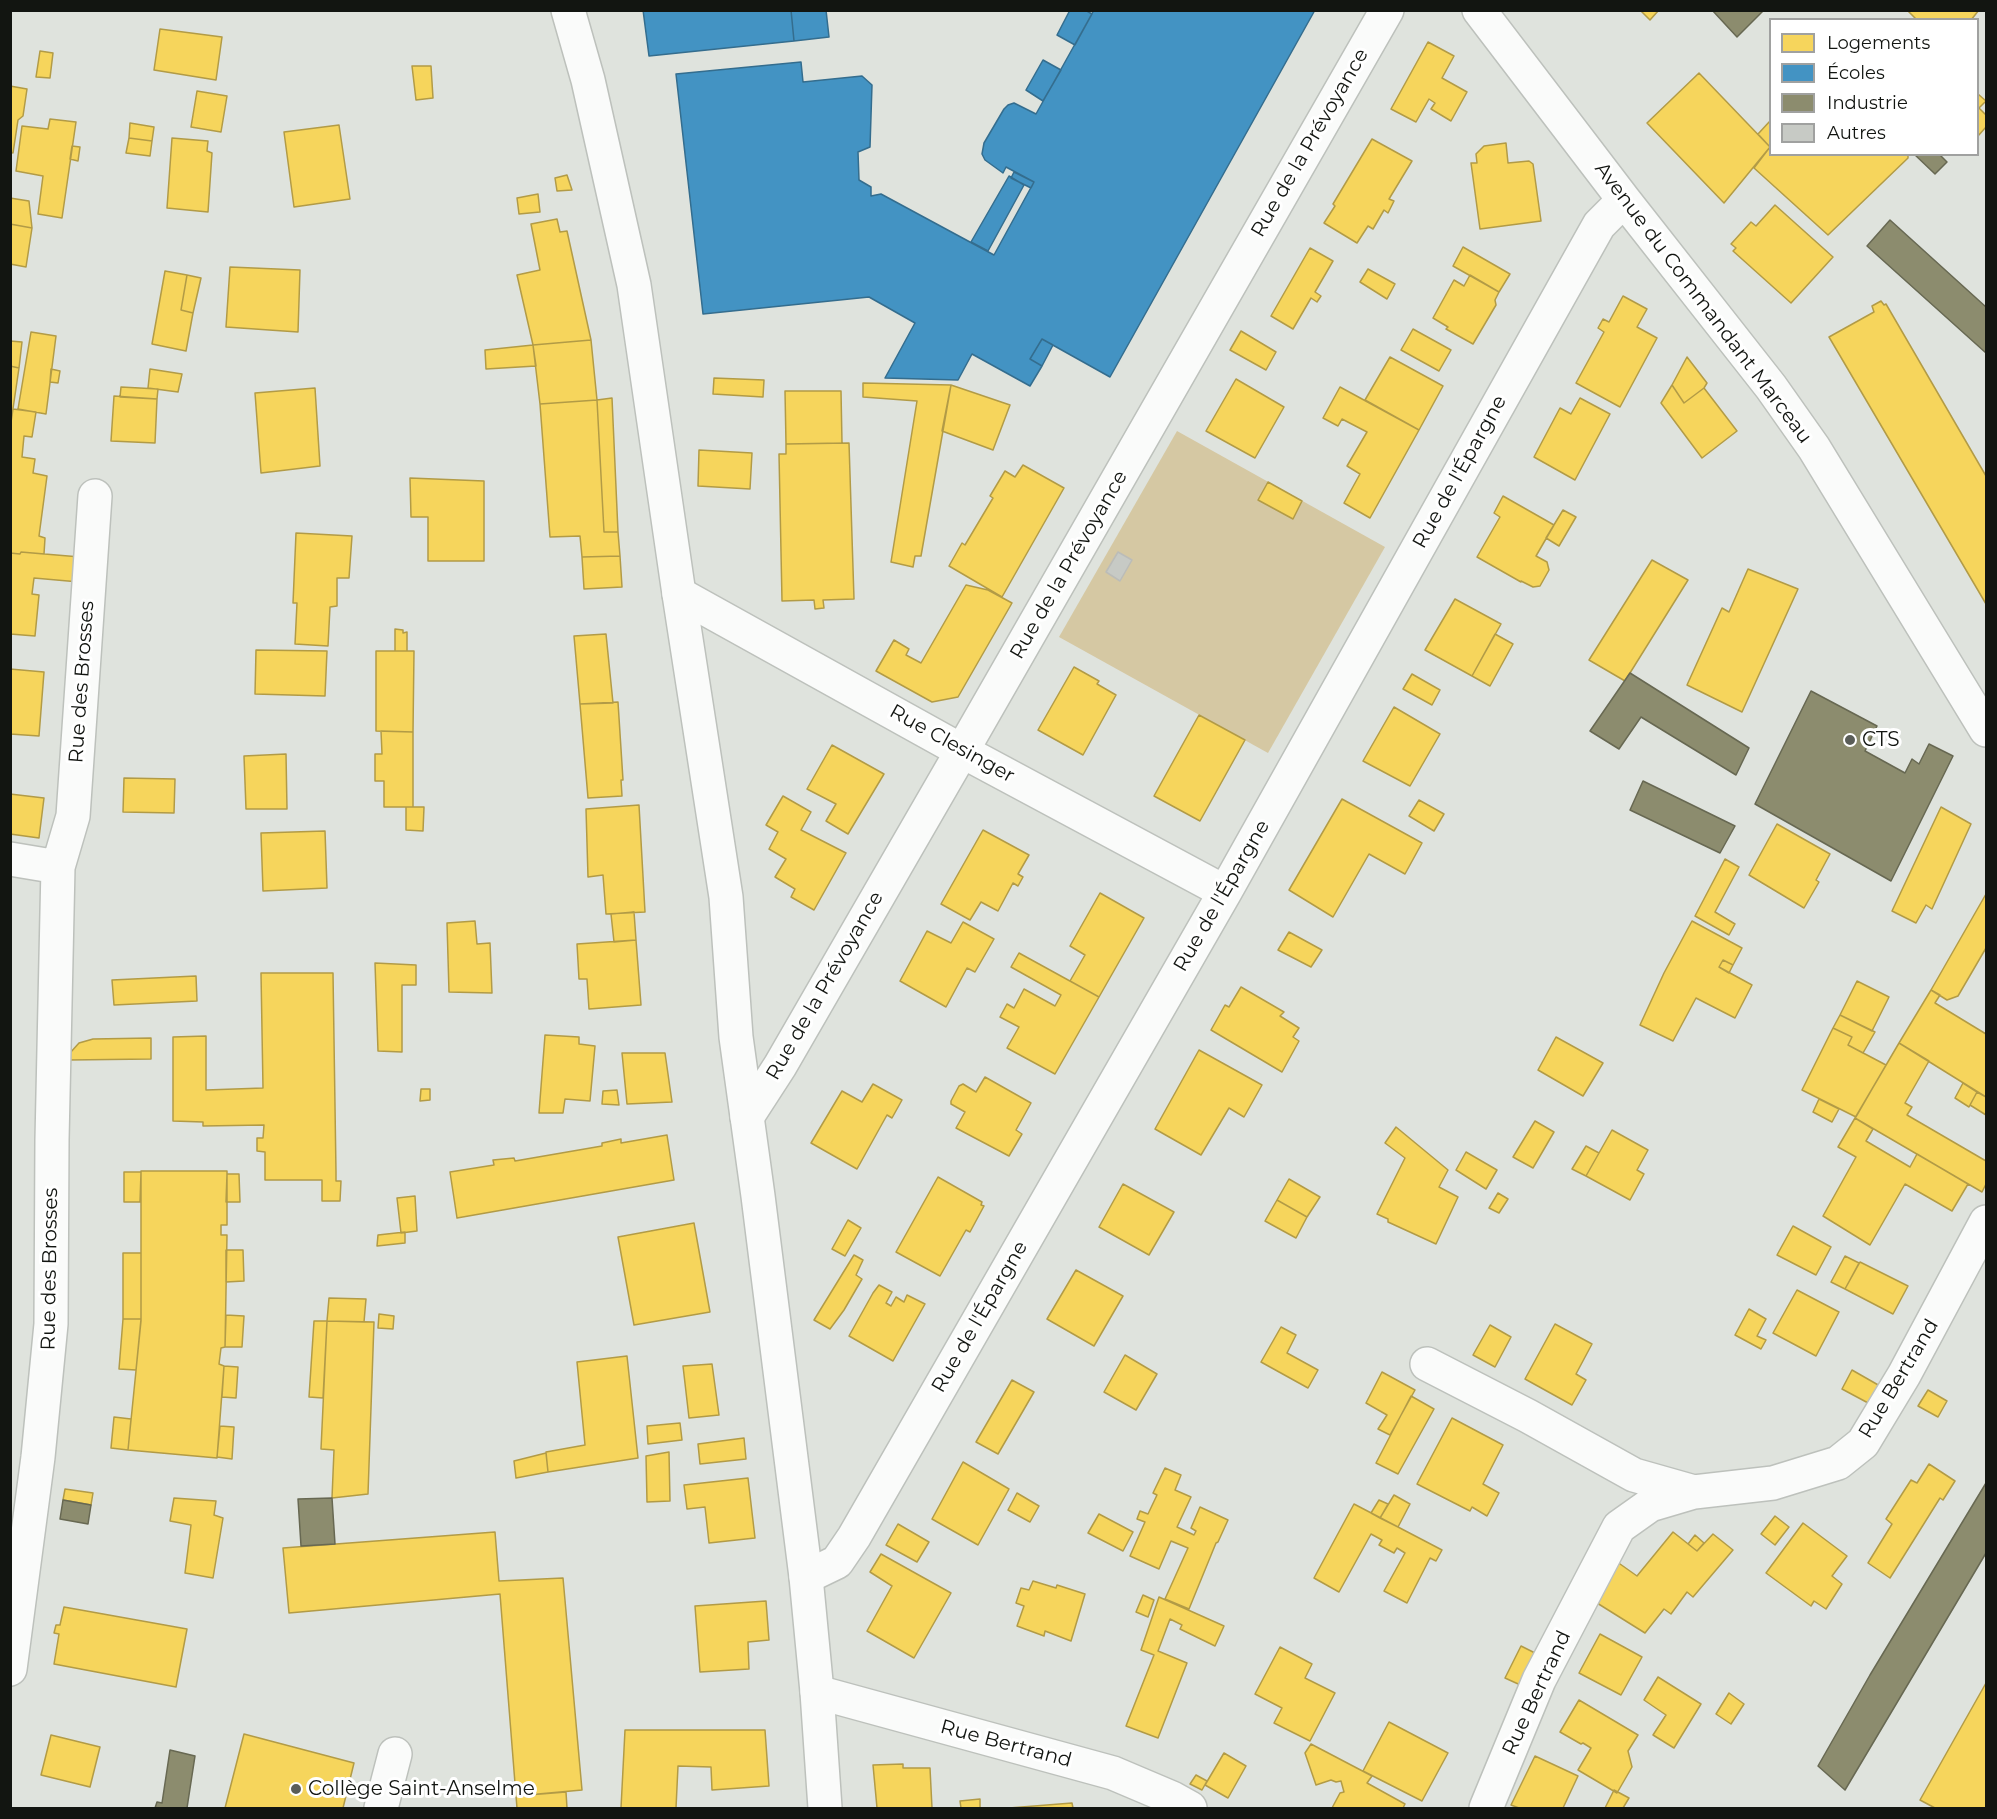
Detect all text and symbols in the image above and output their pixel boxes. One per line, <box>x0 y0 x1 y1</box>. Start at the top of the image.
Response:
legend <box>1769 18 1979 156</box>
text: Logements <box>1827 32 1930 54</box>
street label: Rue de la Prévoyance <box>1246 44 1374 242</box>
text: Écoles <box>1827 62 1885 84</box>
text: Industrie <box>1827 92 1908 114</box>
text: Autres <box>1827 122 1886 144</box>
street label: Avenue du Commandant Marceau <box>1589 158 1817 448</box>
street label: Rue de l'Épargne <box>1408 391 1512 553</box>
street label: Rue de la Prévoyance <box>1005 466 1133 664</box>
street label: Rue des Brosses <box>64 600 100 764</box>
street label: Rue Clesinger <box>885 700 1019 788</box>
place label: CTS <box>1862 728 1899 752</box>
marker: CTS <box>1843 733 1857 747</box>
street label: Rue de l'Épargne <box>1169 816 1275 976</box>
street label: Rue de la Prévoyance <box>761 887 889 1085</box>
street label: Rue des Brosses <box>37 1188 63 1350</box>
street label: Rue de l'Épargne <box>927 1237 1033 1397</box>
street label: Rue Bertrand <box>1854 1315 1944 1443</box>
street label: Rue Bertrand <box>1498 1627 1576 1759</box>
street label: Rue Bertrand <box>938 1715 1074 1773</box>
place label: Collège Saint-Anselme <box>308 1777 535 1801</box>
marker: Collège Saint-Anselme <box>289 1782 303 1796</box>

